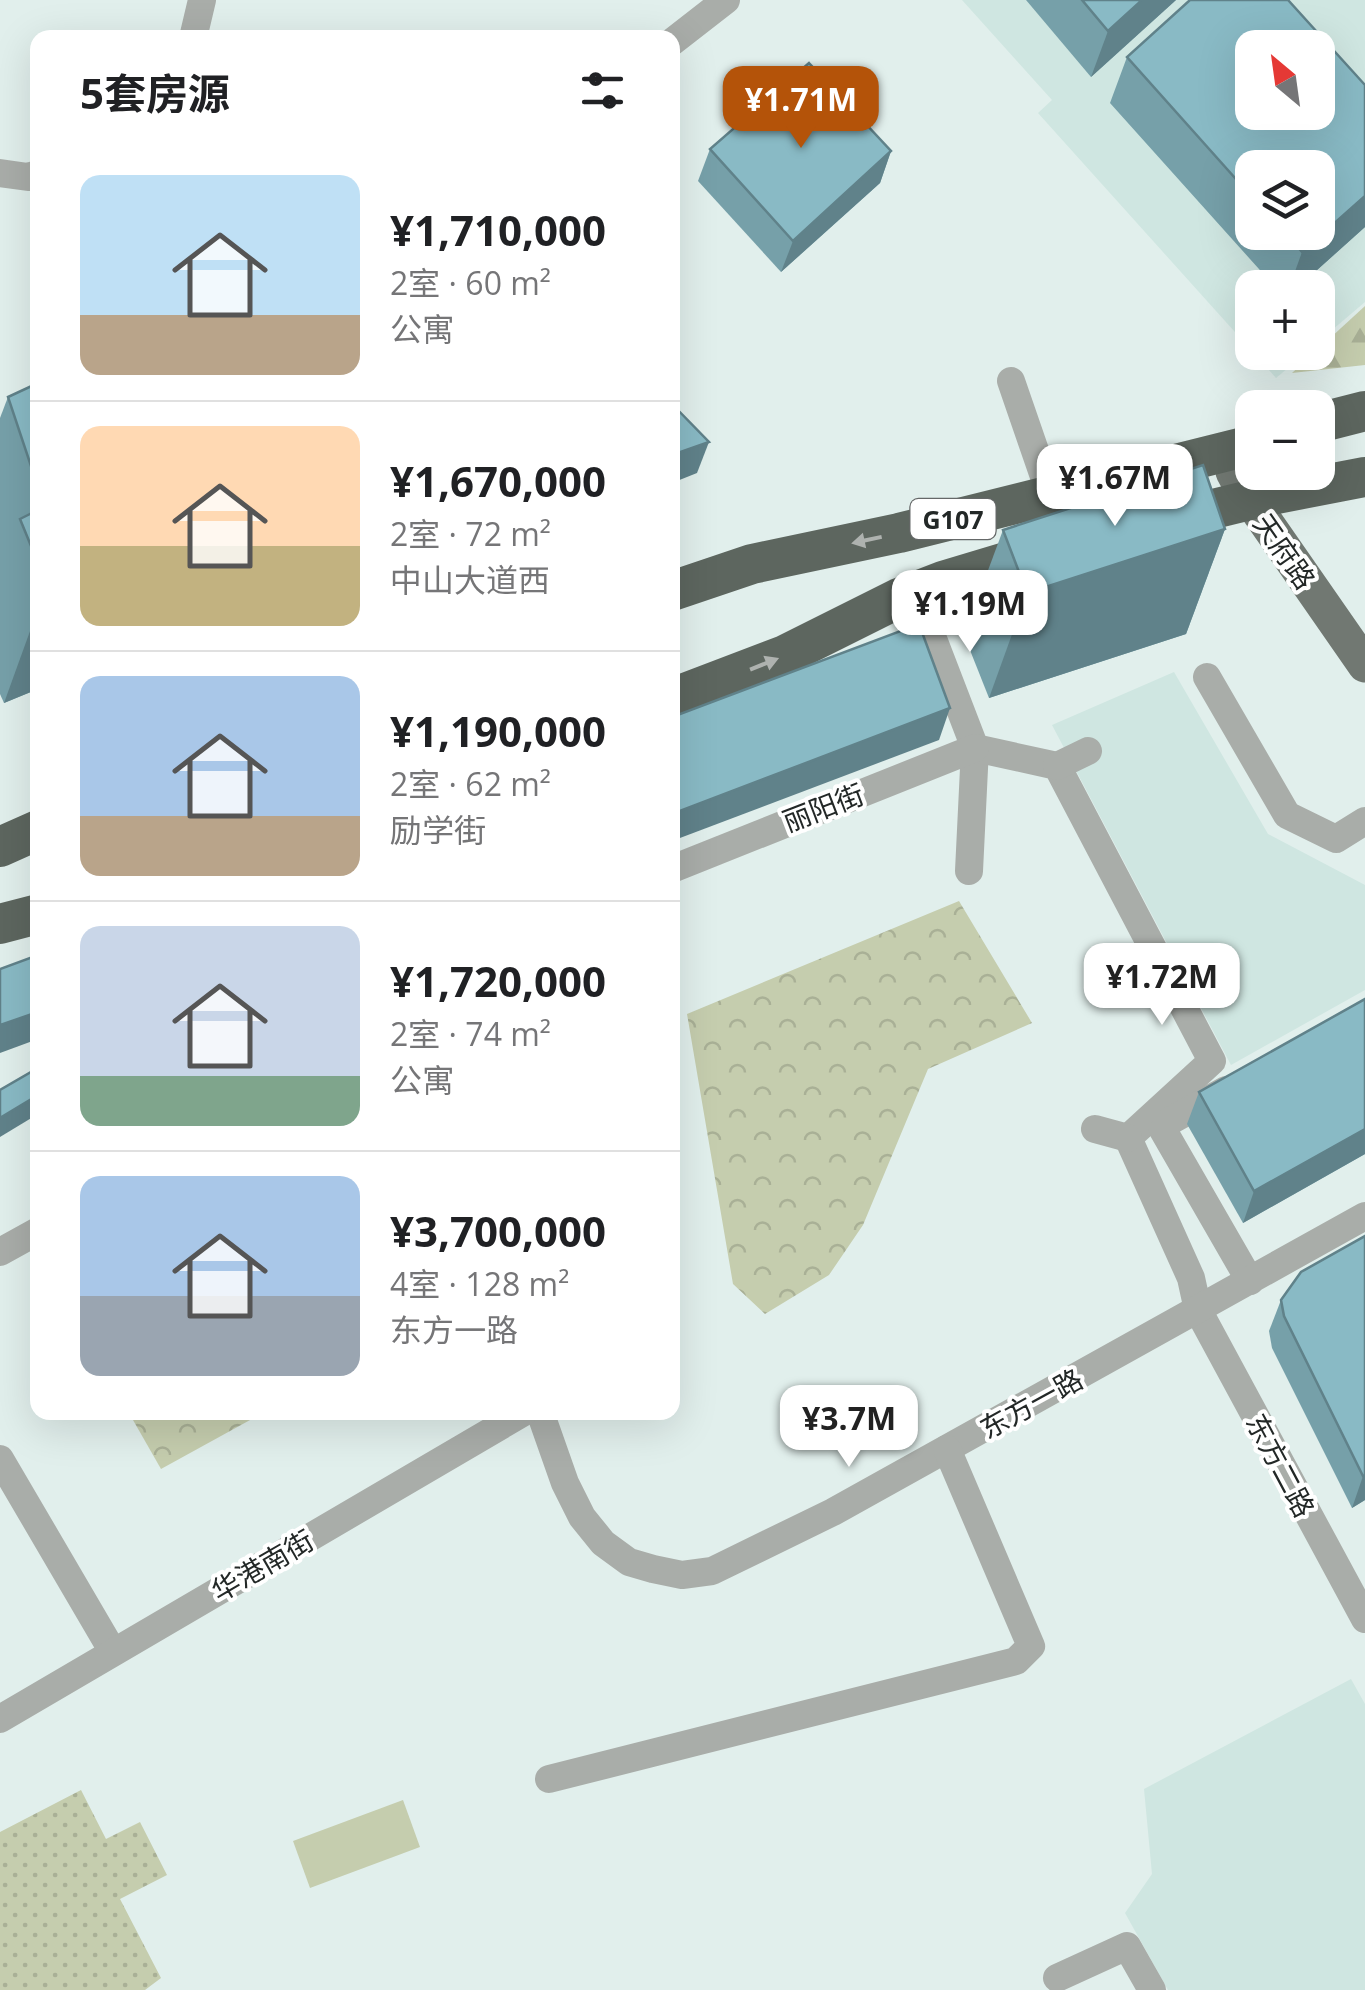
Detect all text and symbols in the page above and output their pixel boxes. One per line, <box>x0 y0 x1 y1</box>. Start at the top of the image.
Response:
north arrow <box>1235 30 1335 130</box>
map controls <box>1235 30 1335 490</box>
icon: filters <box>575 63 630 118</box>
text: 5套房源 <box>80 64 230 121</box>
pin: ¥1.71M <box>720 66 882 151</box>
text: ¥1.71M <box>745 77 857 120</box>
button: layers <box>1235 150 1335 250</box>
text: ¥1,710,000 <box>390 201 606 258</box>
icon: home <box>160 215 280 335</box>
text: 2室 · 60 m² <box>390 261 551 304</box>
button: + <box>1235 270 1335 370</box>
text: 公寓 <box>390 307 454 350</box>
button: − <box>1235 390 1335 490</box>
pin: ¥1.67M <box>1034 444 1196 529</box>
text: ¥1,670,000 <box>390 452 606 509</box>
text: ¥1.67M <box>1059 455 1171 498</box>
icon: home <box>160 466 280 586</box>
road number: G107 <box>910 499 996 539</box>
street label: 天府路 <box>1245 506 1325 596</box>
text: 2室 · 72 m² <box>390 512 551 555</box>
one-way arrow <box>851 532 882 548</box>
text: 中山大道西 <box>390 558 550 601</box>
pin: ¥1.19M <box>889 570 1051 655</box>
text: ¥1.19M <box>914 581 1026 624</box>
one-way arrow <box>749 655 779 671</box>
text: ¥1,190,000 <box>390 702 606 759</box>
icon: home <box>160 716 280 836</box>
text: 2室 · 62 m² <box>390 762 551 805</box>
street label: 丽阳街 <box>777 774 869 840</box>
text: 励学街 <box>390 808 486 851</box>
pin: ¥1.72M <box>1081 943 1243 1028</box>
text: ¥1,720,000 <box>390 952 606 1009</box>
text: ¥1.72M <box>1106 954 1218 997</box>
icon: home <box>160 966 280 1086</box>
text: 2室 · 74 m² <box>390 1012 551 1055</box>
text: 公寓 <box>390 1058 454 1101</box>
text: ¥3,700,000 <box>390 1202 606 1259</box>
icon: home <box>160 1216 280 1336</box>
text: 4室 · 128 m² <box>390 1262 569 1305</box>
text: 东方一路 <box>390 1308 518 1351</box>
street label: 东方一路 <box>973 1359 1089 1447</box>
pin: ¥3.7M <box>779 1385 919 1470</box>
text: ¥3.7M <box>802 1396 896 1439</box>
street label: 东方二路 <box>1238 1407 1324 1523</box>
street label: 华港南街 <box>204 1521 320 1609</box>

